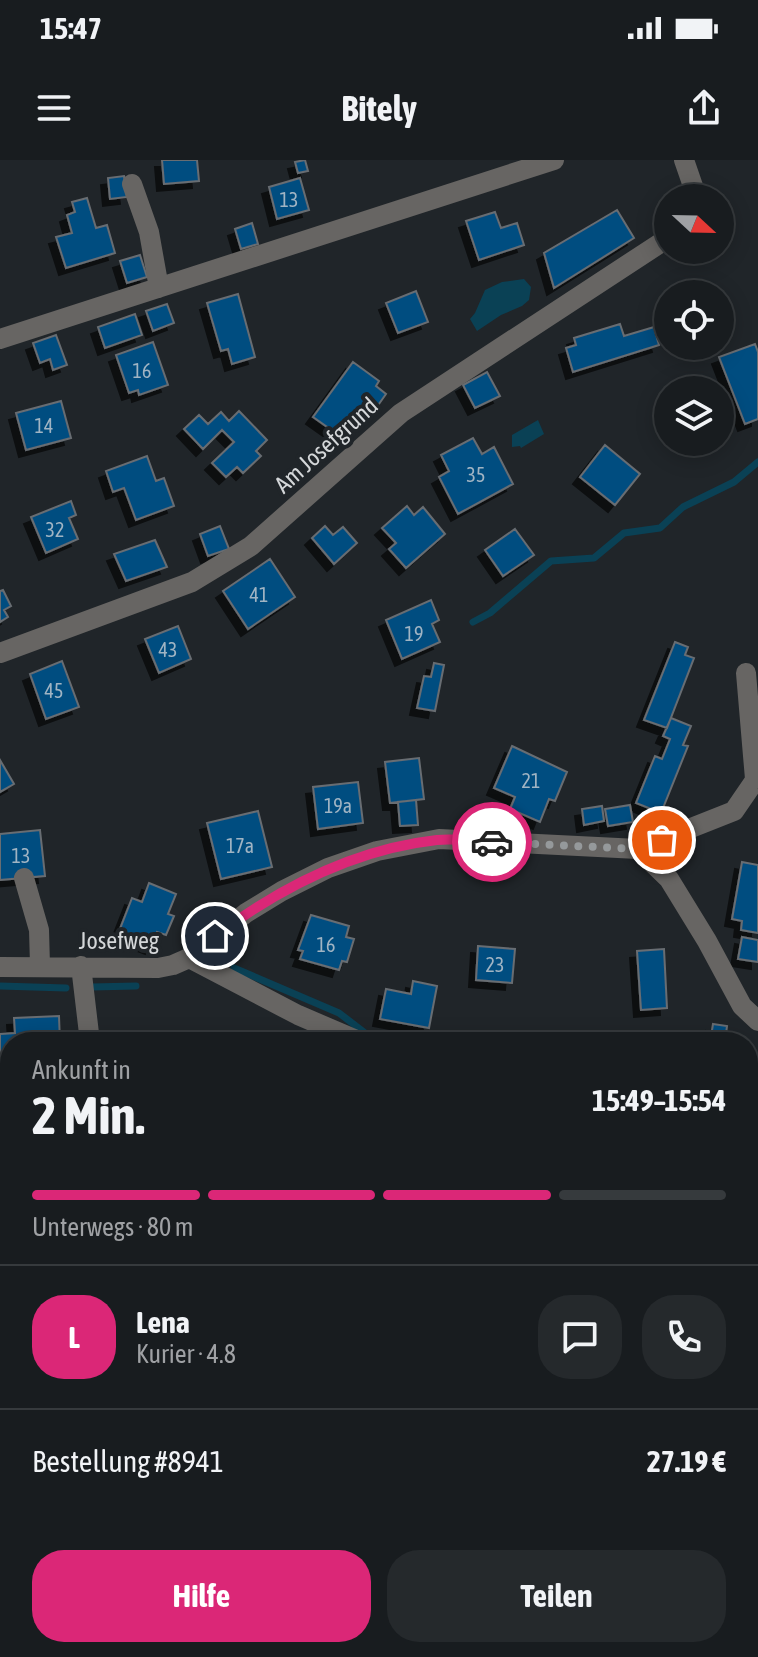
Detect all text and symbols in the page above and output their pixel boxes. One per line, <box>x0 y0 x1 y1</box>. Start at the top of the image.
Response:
text: 15:47 <box>40 11 102 45</box>
icon: menu <box>32 86 76 130</box>
icon: share <box>682 86 726 130</box>
text: Bitely <box>341 87 417 129</box>
north arrow <box>654 184 734 264</box>
map controls <box>654 184 734 456</box>
house number: 13 <box>280 188 298 211</box>
button: locate <box>654 280 734 360</box>
house number: 16 <box>133 359 151 382</box>
button: layers <box>654 376 734 456</box>
street label: Am Josefgrund <box>269 392 383 498</box>
house number: 14 <box>35 414 53 437</box>
house number: 35 <box>467 463 485 486</box>
house number: 32 <box>46 518 64 541</box>
house number: 41 <box>250 583 268 606</box>
house number: 19 <box>405 622 423 645</box>
house number: 43 <box>159 638 177 661</box>
house number: 45 <box>45 679 63 702</box>
house number: 21 <box>522 769 540 792</box>
house number: 19a <box>324 794 352 817</box>
courier <box>452 802 532 882</box>
pin <box>628 806 696 874</box>
icon: bag <box>640 818 684 862</box>
icon: car <box>470 820 514 864</box>
house number: 17a <box>226 834 254 857</box>
house number: 13 <box>12 844 30 867</box>
pin <box>181 902 249 970</box>
icon: home <box>193 914 237 958</box>
street label: Josefweg <box>79 927 160 954</box>
house number: 16 <box>317 933 335 956</box>
house number: 23 <box>486 953 504 976</box>
text: Ankunft in <box>32 1055 131 1085</box>
text: 15:49–15:54 <box>592 1083 726 1117</box>
text: 2 Min. <box>32 1085 145 1145</box>
text: Unterwegs · 80 m <box>32 1212 194 1242</box>
button: chat <box>538 1295 622 1379</box>
button: phone <box>642 1295 726 1379</box>
text: Lena <box>136 1305 190 1339</box>
text: L <box>68 1320 80 1354</box>
text: Kurier · 4.8 <box>136 1339 236 1369</box>
text: Bestellung #8941 <box>32 1444 224 1478</box>
text: 27.19 € <box>647 1444 726 1478</box>
button: Hilfe <box>32 1550 371 1642</box>
button: Teilen <box>387 1550 726 1642</box>

